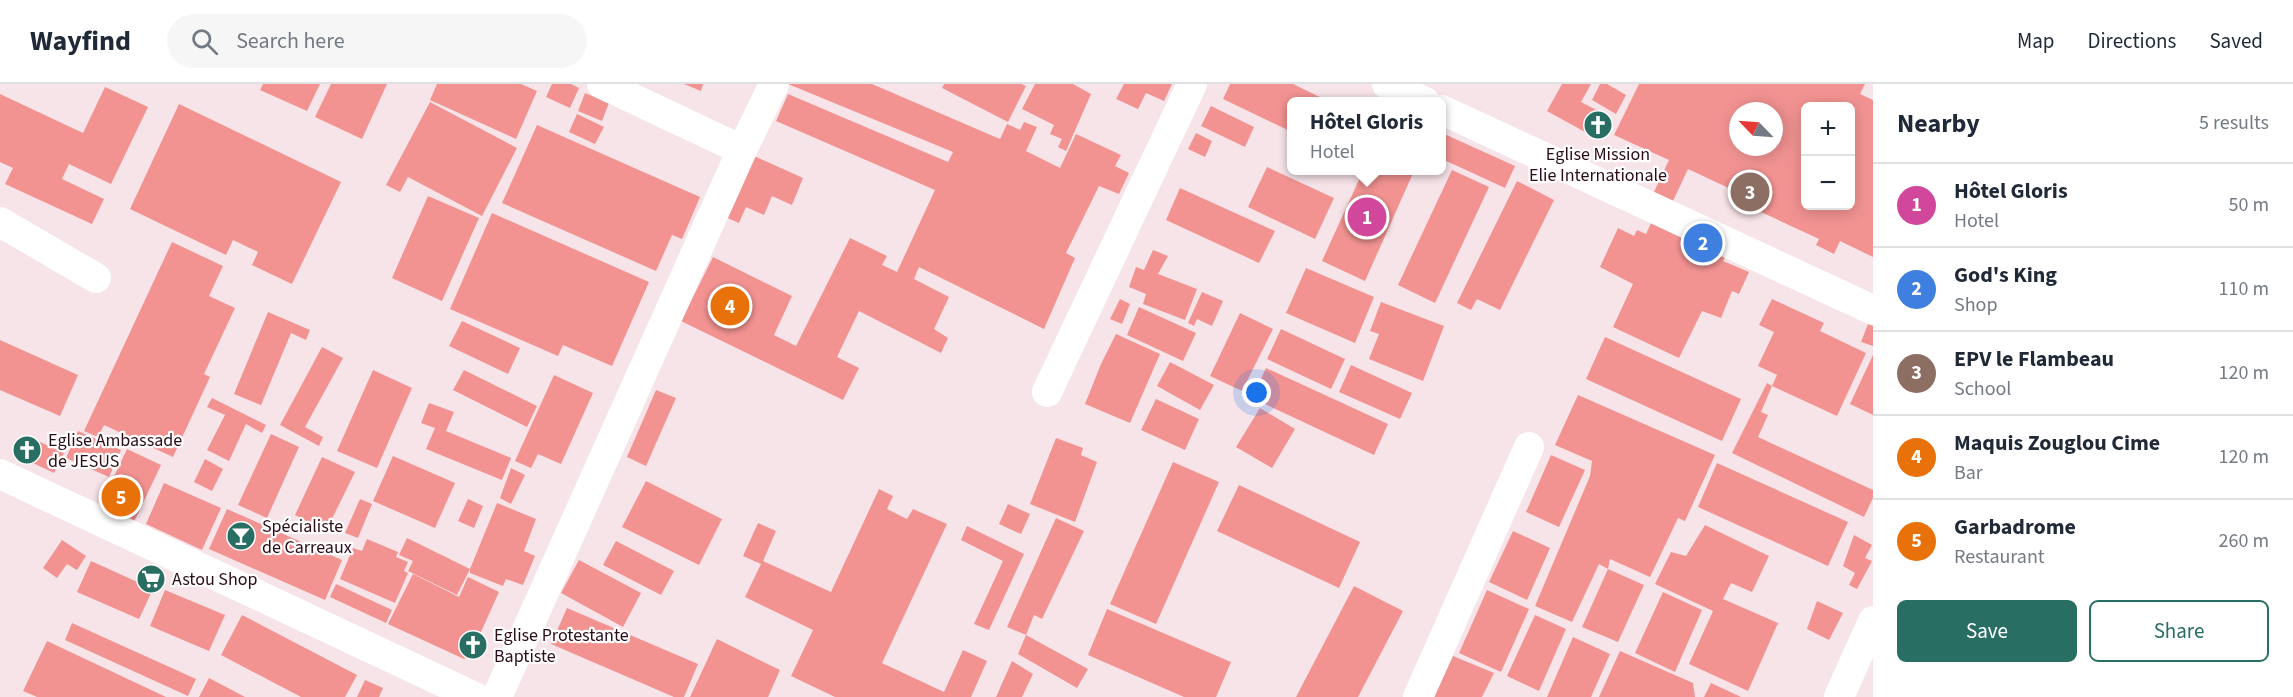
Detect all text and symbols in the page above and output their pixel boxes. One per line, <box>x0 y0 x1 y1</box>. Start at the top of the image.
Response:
search box <box>167 14 587 68</box>
text: Wayfind <box>30 21 131 61</box>
icon: search <box>188 25 221 58</box>
text: Search here <box>236 25 345 57</box>
text: Map <box>2017 26 2055 56</box>
text: Directions <box>2088 26 2176 56</box>
text: Saved <box>2209 26 2263 56</box>
popup <box>1287 97 1446 175</box>
north arrow <box>1729 102 1783 156</box>
map controls <box>1801 102 1855 210</box>
button: + <box>1801 102 1855 156</box>
text: Nearby <box>1897 105 1980 142</box>
text: Hôtel Gloris <box>1310 106 1423 138</box>
church icon: Eglise Mission Elie Internationale <box>1582 109 1614 141</box>
text: 5 results <box>2199 109 2269 137</box>
text: Hotel <box>1310 138 1355 166</box>
place label: Eglise Mission Elie Internationale <box>1529 142 1667 188</box>
button: − <box>1801 156 1855 210</box>
pin: 3 <box>1730 170 1770 214</box>
text: Hôtel Gloris <box>1954 175 2068 207</box>
text: 1 <box>1911 191 1922 219</box>
text: 50 m <box>2229 191 2269 219</box>
pin: 1 <box>1348 194 1386 240</box>
text: Hotel <box>1954 207 1999 235</box>
pin: 2 <box>1684 220 1722 266</box>
text: God's King <box>1954 259 2057 291</box>
text: 2 <box>1911 275 1922 303</box>
text: 110 m <box>2219 275 2269 303</box>
pin: 4 <box>710 284 750 328</box>
text: Shop <box>1954 291 1998 319</box>
text: EPV le Flambeau <box>1954 343 2114 375</box>
text: 3 <box>1911 359 1922 387</box>
text: 120 m <box>2219 359 2269 387</box>
text: School <box>1954 375 2011 403</box>
your location <box>1242 378 1271 407</box>
text: Maquis Zouglou Cime <box>1954 427 2160 459</box>
place label: Eglise Ambassade de JESUS <box>48 428 182 474</box>
church icon: Eglise Ambassade de JESUS <box>11 434 43 466</box>
text: 4 <box>1911 443 1922 471</box>
text: 120 m <box>2219 443 2269 471</box>
text: Bar <box>1954 459 1983 487</box>
pin: 5 <box>102 474 140 520</box>
text: Garbadrome <box>1954 511 2076 543</box>
place label: Spécialiste de Carreaux <box>262 514 352 560</box>
bar icon: Spécialiste de Carreaux <box>225 520 257 552</box>
text: 5 <box>1911 527 1922 555</box>
text: 260 m <box>2219 527 2269 555</box>
text: Restaurant <box>1954 543 2045 571</box>
supermarket icon: Astou Shop <box>135 563 167 595</box>
place label: Astou Shop <box>172 567 258 592</box>
button: Save <box>1897 600 2077 662</box>
button: Share <box>2089 600 2269 662</box>
place label: Eglise Protestante Baptiste <box>494 623 629 669</box>
church icon: Eglise Protestante Baptiste <box>457 629 489 661</box>

